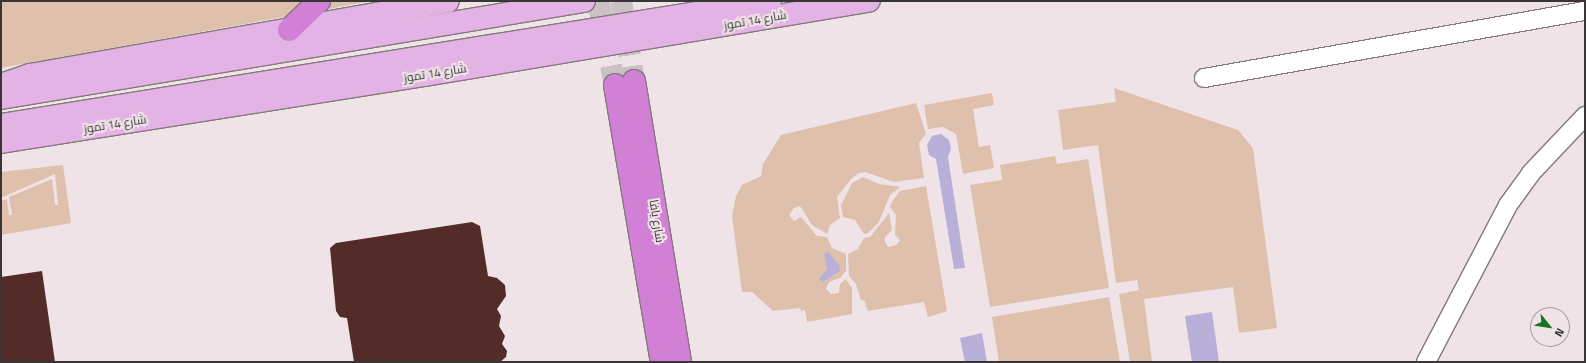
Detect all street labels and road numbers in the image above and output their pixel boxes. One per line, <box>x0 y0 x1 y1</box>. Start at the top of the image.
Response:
street label: شارع 14 تموز <box>723 7 787 33</box>
street label: شارع 14 تموز <box>403 61 467 85</box>
street label: شارع 14 تموز <box>83 112 147 136</box>
street label: شارع يافا <box>646 198 668 244</box>

